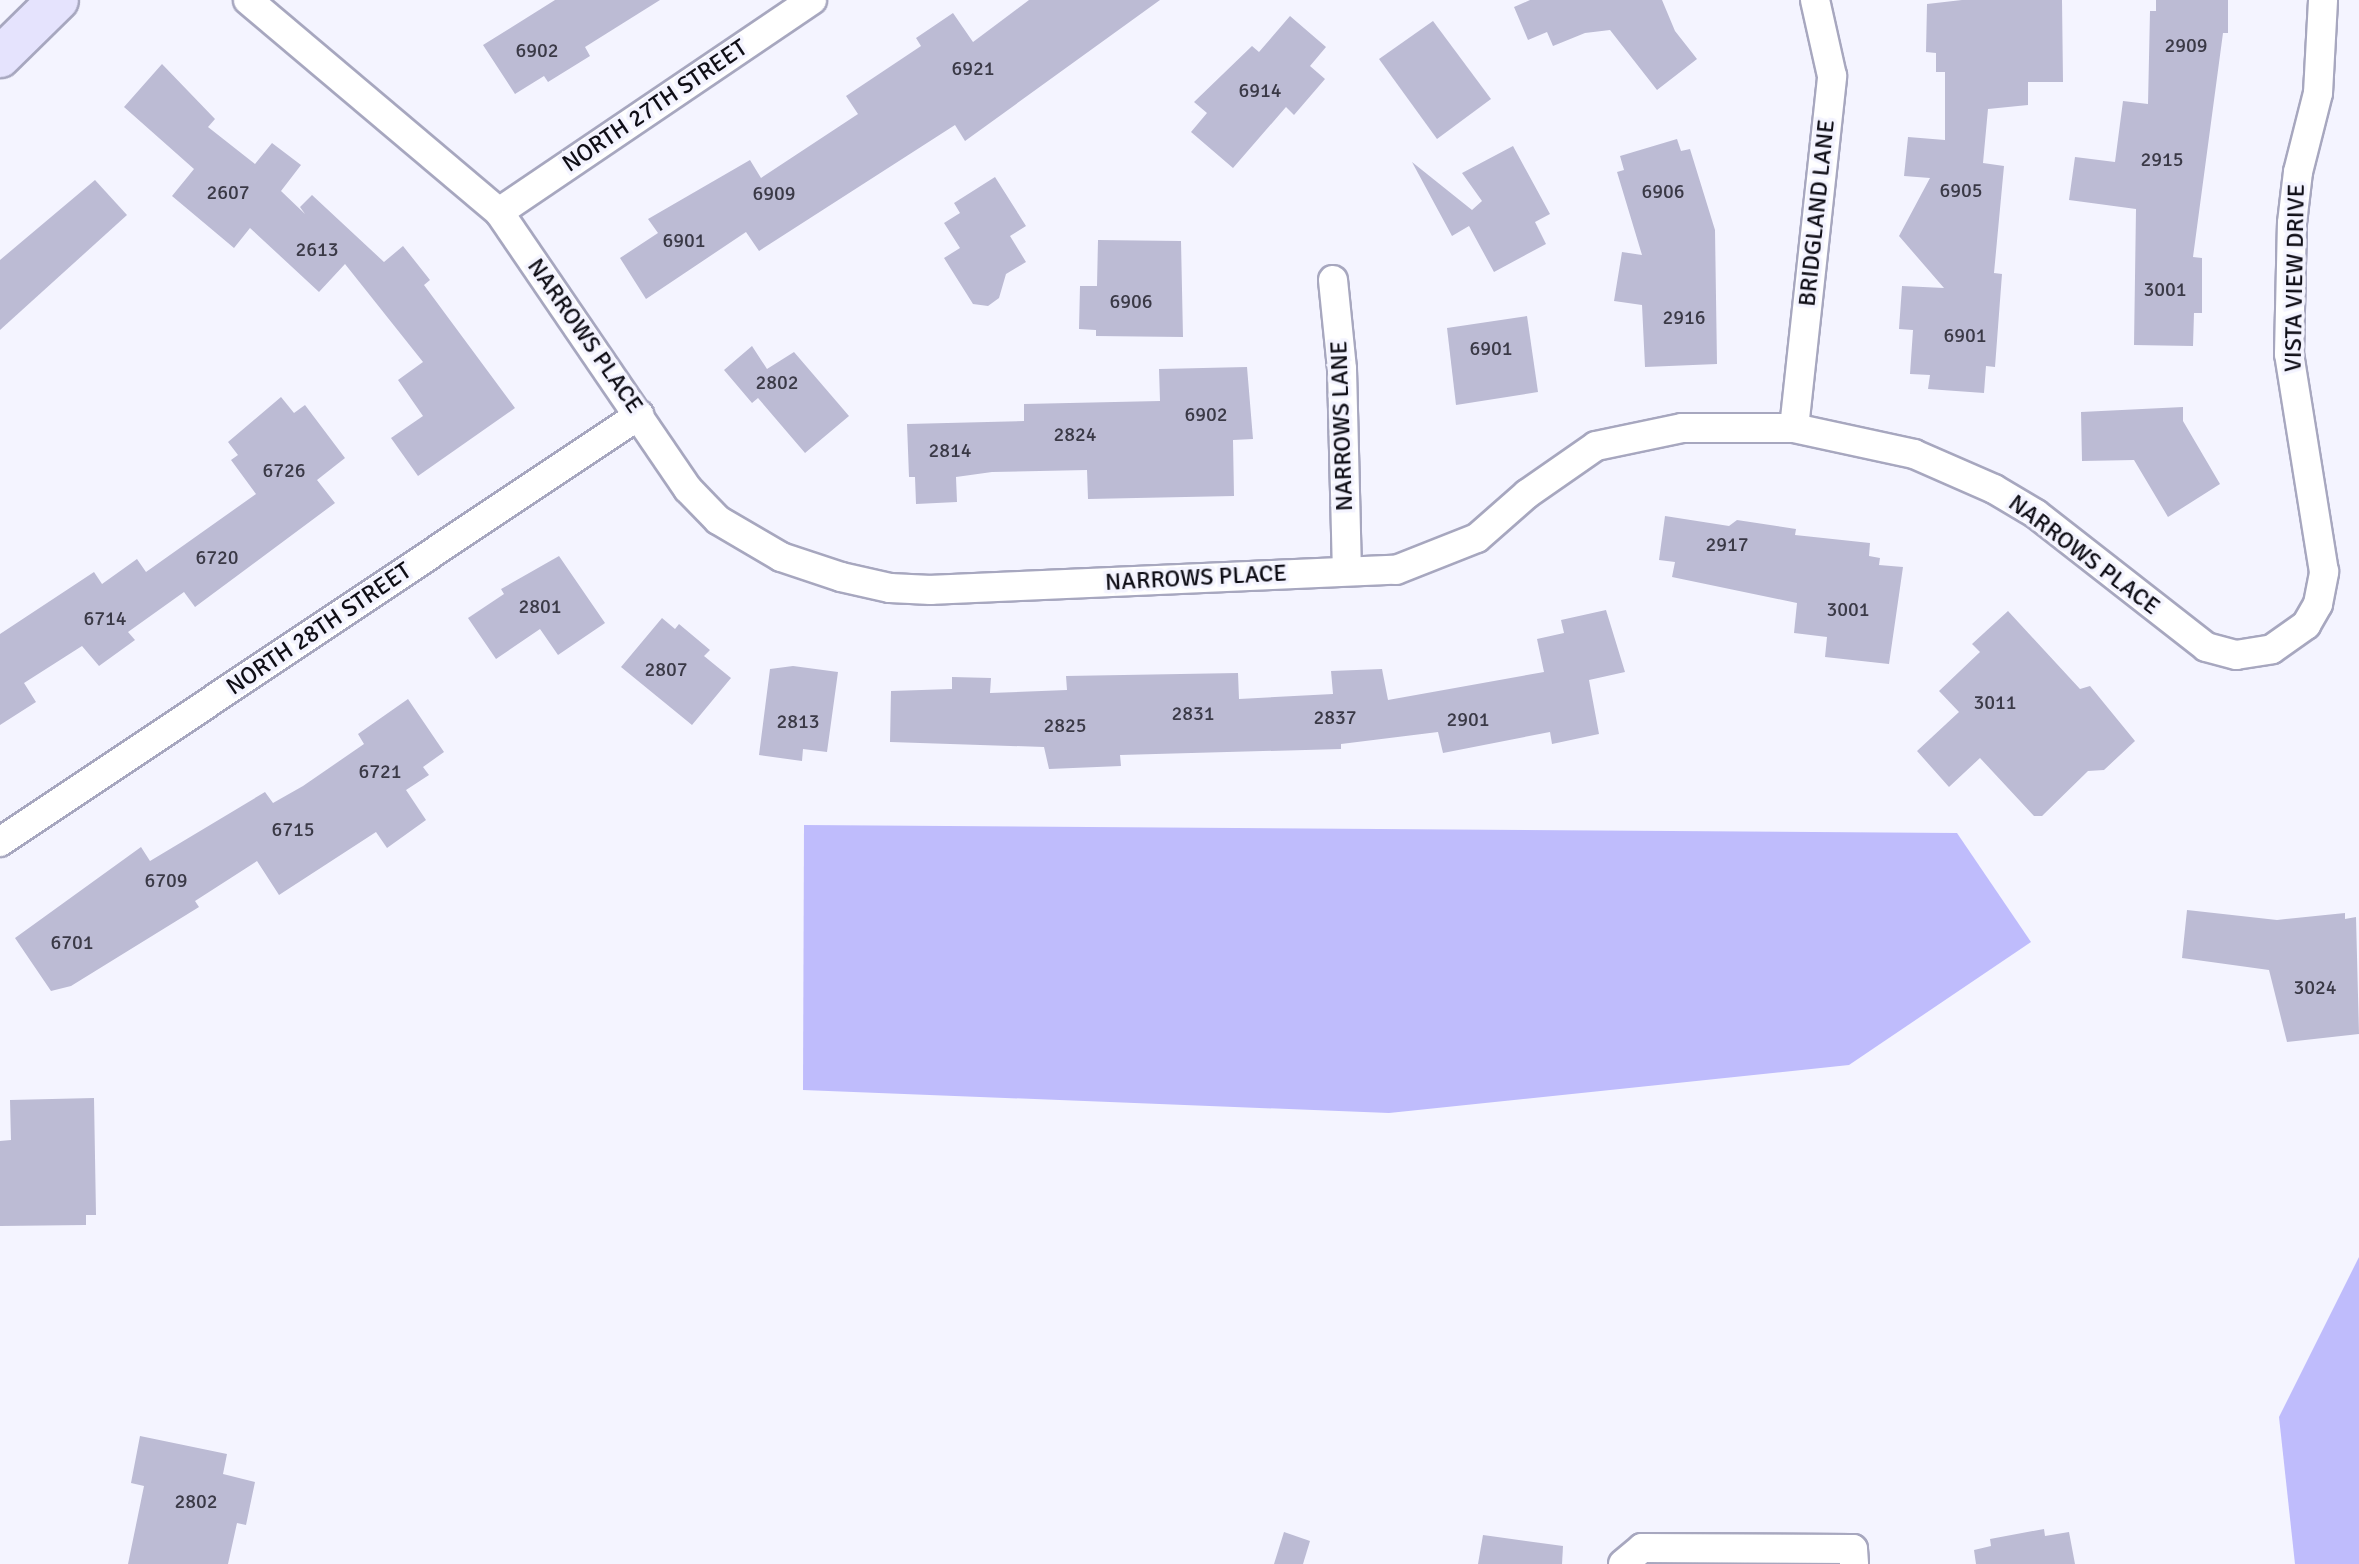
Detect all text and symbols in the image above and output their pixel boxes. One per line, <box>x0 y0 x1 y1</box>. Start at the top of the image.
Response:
house number: 2909 <box>2164 33 2208 57</box>
street label: NORTH 27TH STREET <box>557 34 753 178</box>
house number: 6902 <box>515 38 559 62</box>
house number: 6921 <box>951 56 995 80</box>
house number: 6914 <box>1238 78 1282 102</box>
street label: BRIDGLAND LANE <box>1793 118 1841 308</box>
house number: 2915 <box>2140 147 2184 171</box>
house number: 6905 <box>1939 178 1983 202</box>
house number: 6906 <box>1641 179 1685 203</box>
house number: 2607 <box>206 180 250 204</box>
house number: 6909 <box>752 181 796 205</box>
street label: VISTA VIEW DRIVE <box>2279 184 2311 372</box>
house number: 6901 <box>662 228 706 252</box>
house number: 2613 <box>295 237 339 261</box>
street label: NARROWS PLACE <box>521 253 649 419</box>
house number: 3001 <box>2143 277 2187 301</box>
house number: 6906 <box>1109 289 1153 313</box>
house number: 2916 <box>1662 305 1706 329</box>
house number: 6901 <box>1943 323 1987 347</box>
house number: 6901 <box>1469 336 1513 360</box>
street label: NARROWS LANE <box>1325 340 1359 512</box>
house number: 2802 <box>755 370 799 394</box>
house number: 6902 <box>1184 402 1228 426</box>
house number: 2824 <box>1053 422 1097 446</box>
house number: 2814 <box>928 438 972 462</box>
house number: 6726 <box>262 458 306 482</box>
street label: NARROWS PLACE <box>2003 489 2165 621</box>
house number: 2917 <box>1705 532 1749 556</box>
house number: 6720 <box>195 545 239 569</box>
street label: NORTH 28TH STREET <box>221 557 417 701</box>
street label: NARROWS PLACE <box>1104 559 1288 597</box>
house number: 2801 <box>518 594 562 618</box>
house number: 3001 <box>1826 597 1870 621</box>
house number: 6714 <box>83 606 127 630</box>
house number: 2807 <box>644 657 688 681</box>
house number: 3011 <box>1973 690 2017 714</box>
house number: 2831 <box>1171 701 1215 725</box>
house number: 2837 <box>1313 705 1357 729</box>
house number: 2901 <box>1446 707 1490 731</box>
house number: 2813 <box>776 709 820 733</box>
house number: 2825 <box>1043 713 1087 737</box>
house number: 6721 <box>358 759 402 783</box>
house number: 6715 <box>271 817 315 841</box>
house number: 6709 <box>144 868 188 892</box>
house number: 6701 <box>50 930 94 954</box>
house number: 3024 <box>2293 975 2337 999</box>
house number: 2802 <box>174 1489 218 1513</box>

